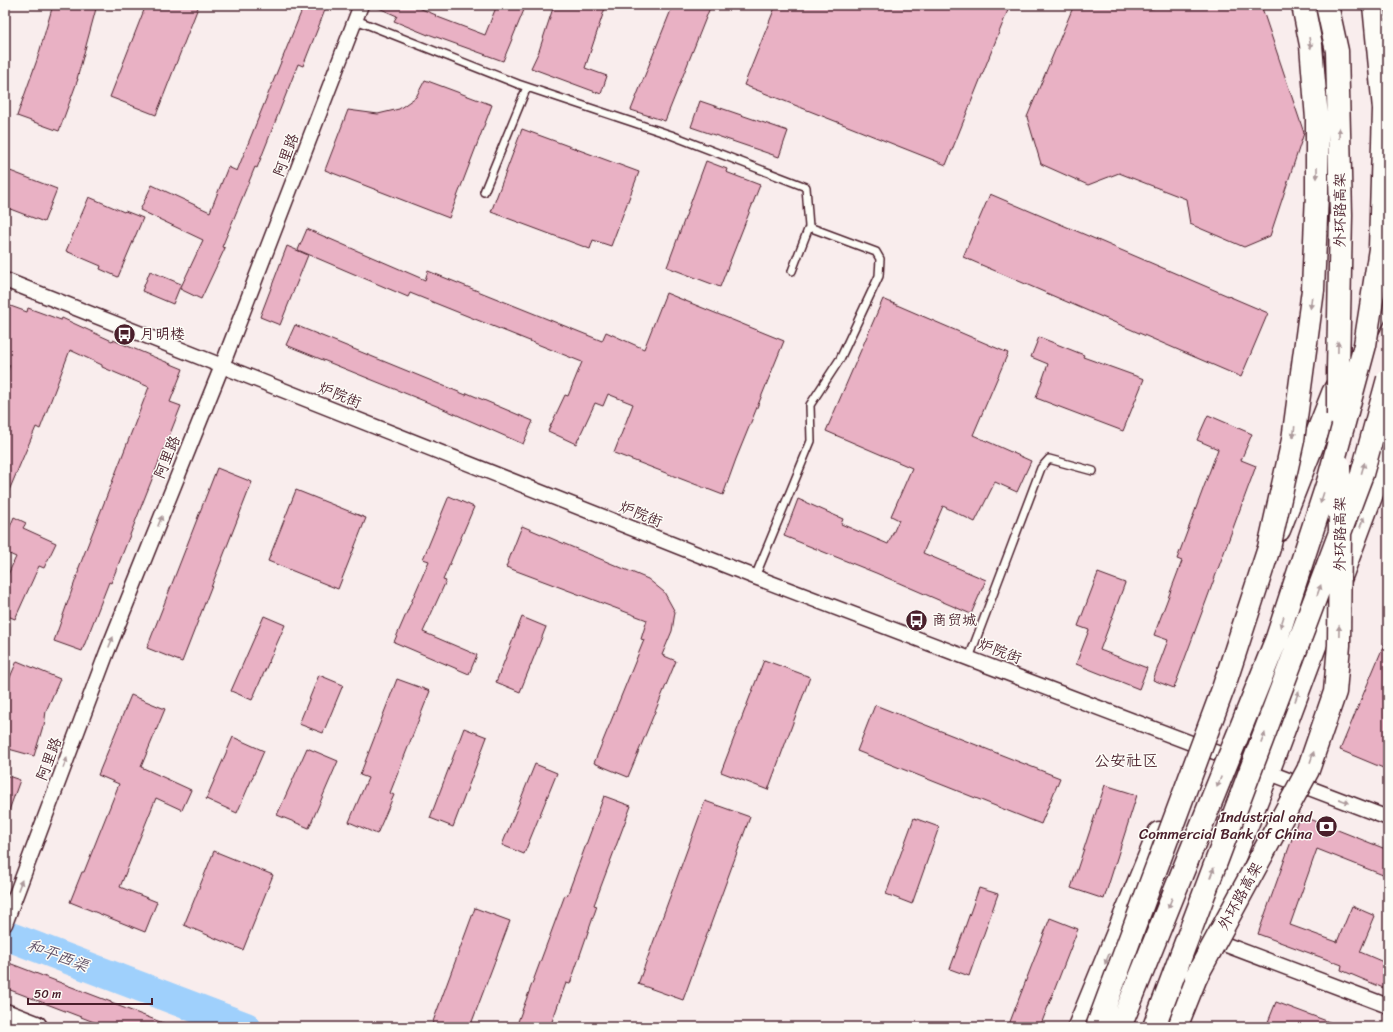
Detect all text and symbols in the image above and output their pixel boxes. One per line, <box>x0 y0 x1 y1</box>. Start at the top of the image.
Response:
one-way arrow <box>1307 37 1313 49</box>
one-way arrow <box>1336 126 1342 139</box>
street label: 阿里路 <box>266 129 306 181</box>
one-way arrow <box>1314 167 1320 180</box>
street label: 外环路高架 <box>1327 172 1353 248</box>
one-way arrow <box>1308 297 1314 309</box>
bus stop icon: 月明楼 <box>112 321 138 347</box>
place label: 月明楼 <box>140 321 185 347</box>
one-way arrow <box>1335 340 1341 353</box>
street label: 炉院街 <box>314 375 366 415</box>
one-way arrow <box>1291 426 1298 438</box>
street label: 阿里路 <box>147 431 187 483</box>
one-way arrow <box>1360 462 1366 474</box>
one-way arrow <box>1319 493 1325 505</box>
street label: 炉院街 <box>615 494 667 534</box>
street label: 外环路高架 <box>1327 496 1353 572</box>
one-way arrow <box>157 515 163 527</box>
one-way arrow <box>1359 516 1365 528</box>
one-way arrow <box>1316 584 1322 596</box>
bus stop icon: 商贸城 <box>903 607 929 633</box>
place label: 商贸城 <box>932 607 977 633</box>
one-way arrow <box>1279 616 1285 628</box>
one-way arrow <box>1336 625 1343 637</box>
street label: 炉院街 <box>974 631 1026 671</box>
one-way arrow <box>108 636 114 647</box>
one-way arrow <box>1294 690 1300 702</box>
one-way arrow <box>1260 732 1266 744</box>
street label: 阿里路 <box>29 733 69 785</box>
district label: 公安社区 <box>1094 746 1158 775</box>
one-way arrow <box>1310 750 1316 762</box>
one-way arrow <box>63 757 69 769</box>
one-way arrow <box>1216 777 1222 788</box>
one-way arrow <box>1338 799 1350 805</box>
place label: Industrial and Commercial Bank of China <box>1139 804 1313 847</box>
bank icon: Industrial and Commercial Bank of China <box>1314 813 1340 839</box>
street label: 外环路高架 <box>1210 857 1270 935</box>
one-way arrow <box>1209 866 1215 878</box>
one-way arrow <box>17 879 23 891</box>
one-way arrow <box>1167 897 1173 909</box>
water label: 和平西渠 <box>23 930 95 981</box>
one-way arrow <box>1104 953 1110 964</box>
scale bar <box>28 980 152 1006</box>
text: 50 m <box>34 983 61 1005</box>

